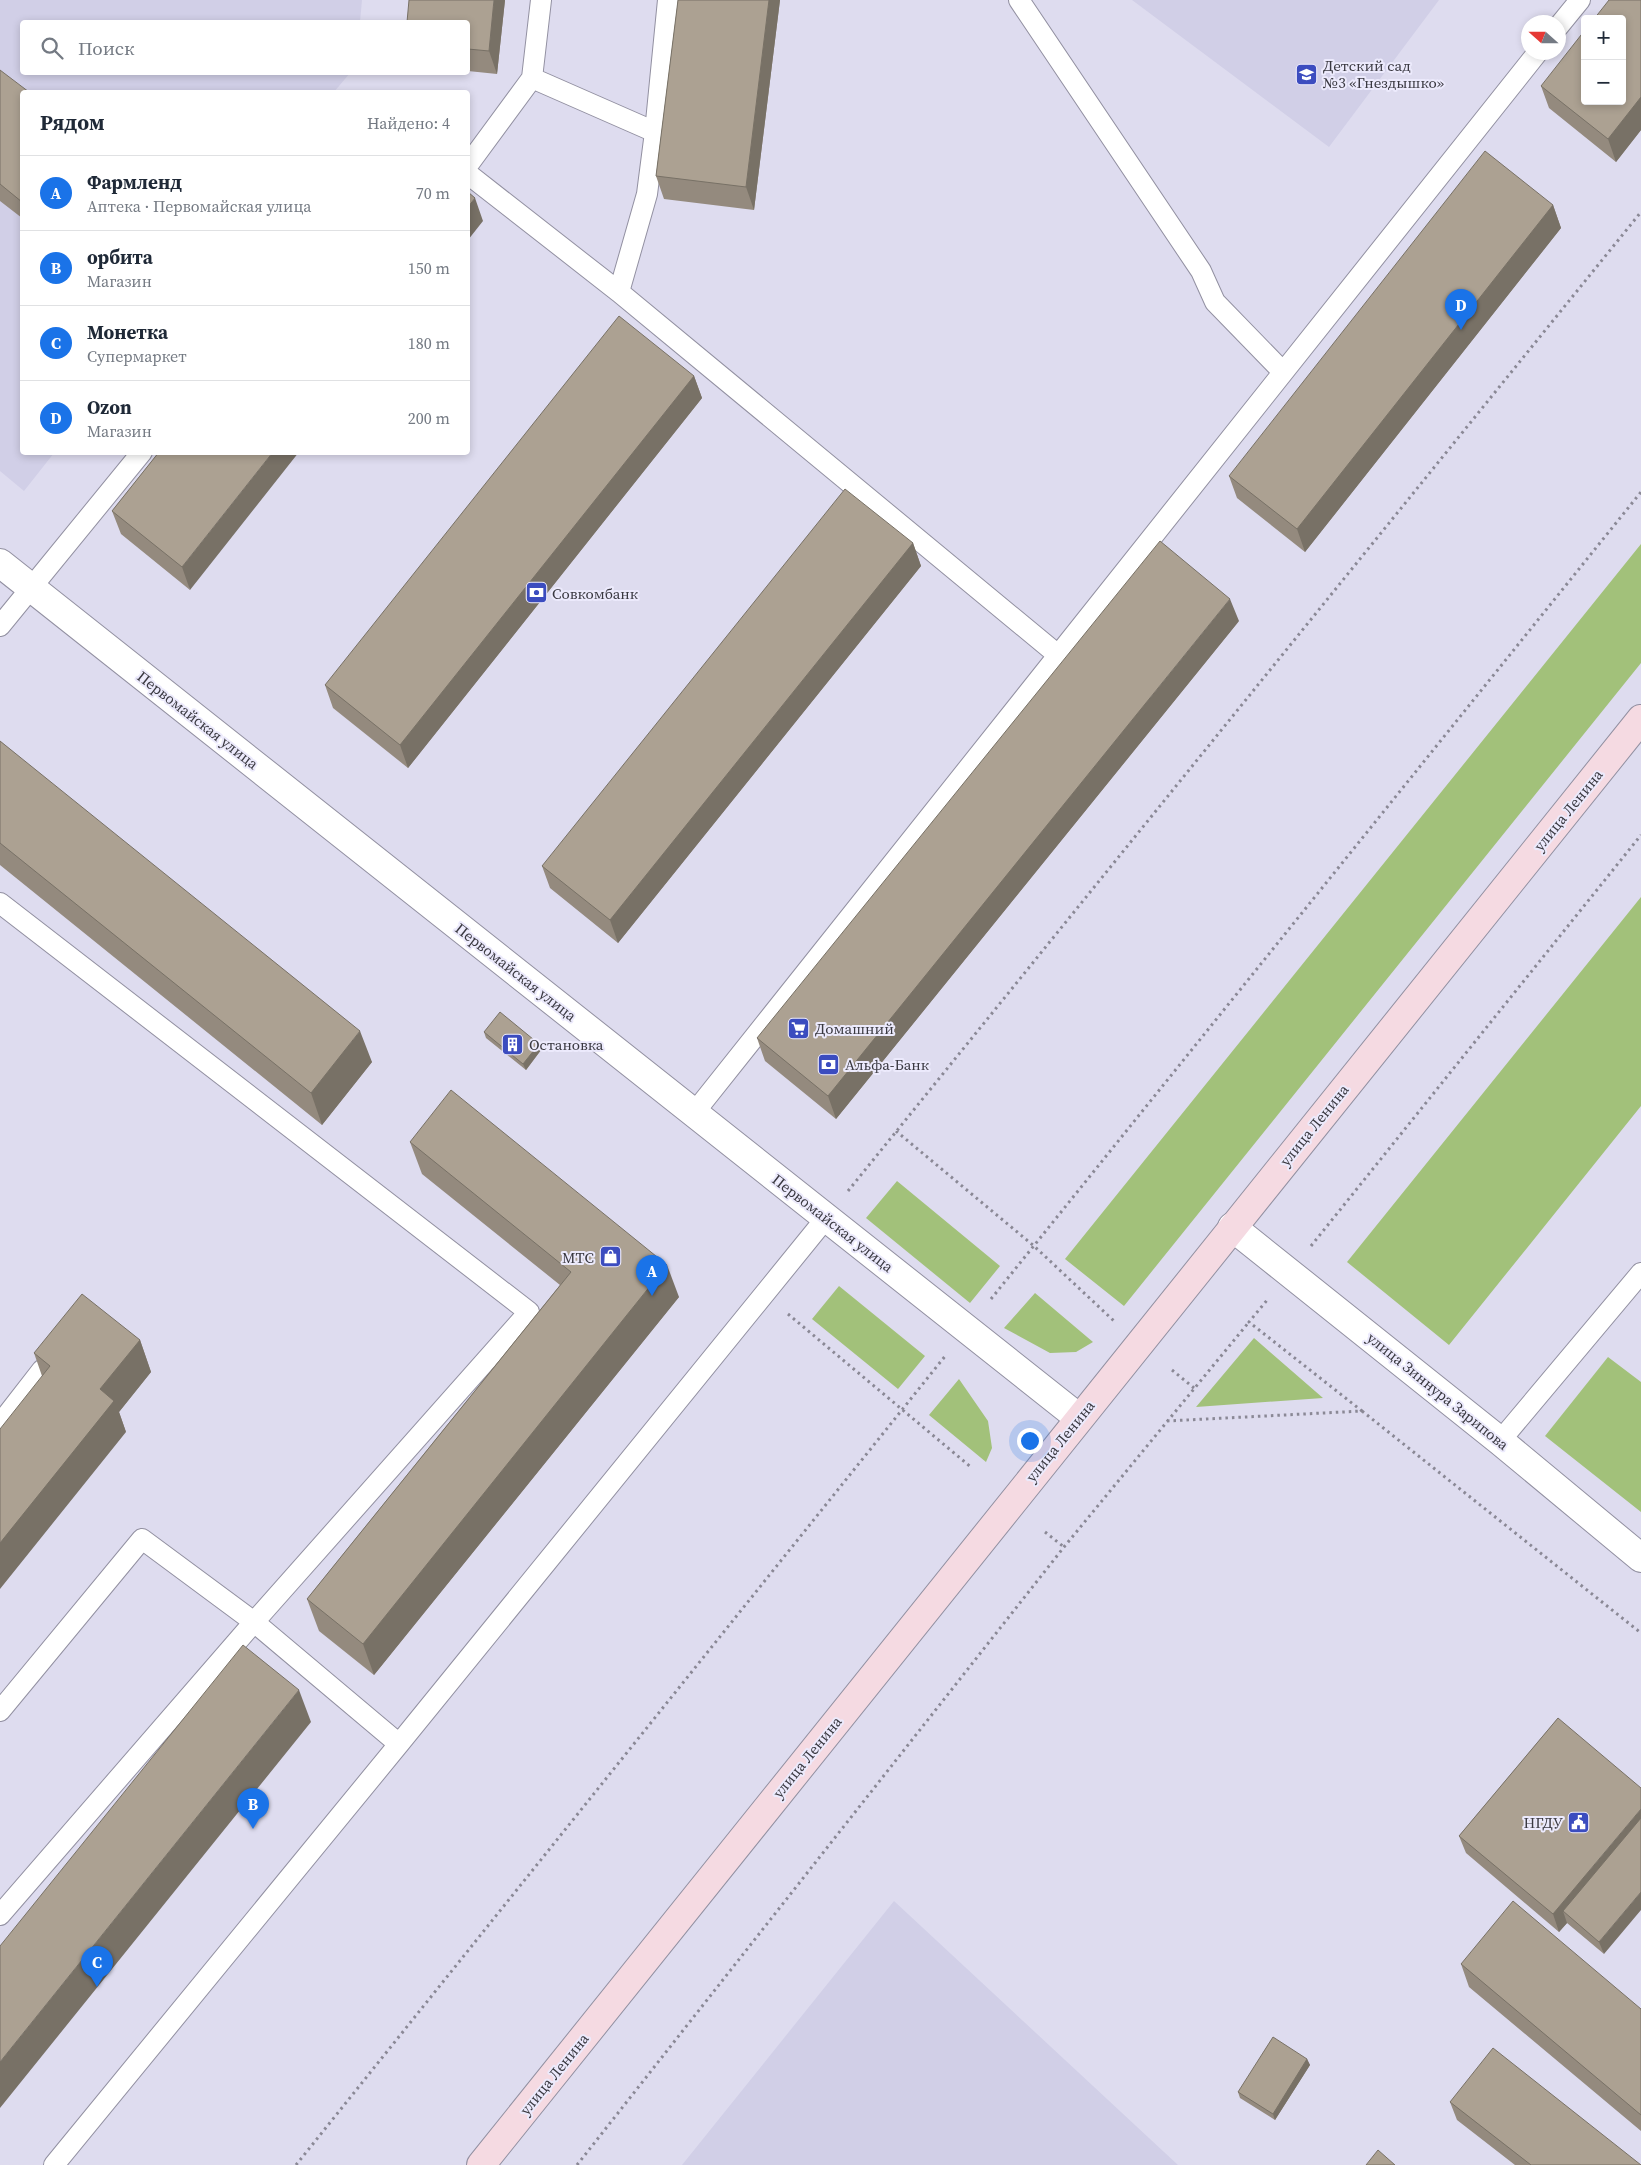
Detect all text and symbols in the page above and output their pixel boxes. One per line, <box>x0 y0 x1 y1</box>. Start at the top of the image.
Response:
north arrow <box>1521 15 1566 60</box>
map controls <box>1581 15 1626 105</box>
button: + <box>1581 15 1626 60</box>
search box <box>20 20 470 75</box>
icon: search <box>38 34 66 62</box>
text: Поиск <box>78 35 135 61</box>
place label: Детский сад №3 «Гнездышко» <box>1322 55 1444 93</box>
button: − <box>1581 60 1626 105</box>
school or university icon: Детский сад №3 «Гнездышко» <box>1295 62 1319 86</box>
text: Рядом <box>40 108 105 137</box>
text: Найдено: 4 <box>367 112 450 134</box>
text: Фармленд <box>87 169 182 195</box>
text: A <box>51 182 61 204</box>
text: 70 m <box>416 182 450 204</box>
text: Аптека · Первомайская улица <box>87 195 312 217</box>
text: орбита <box>87 244 153 270</box>
text: B <box>51 257 61 279</box>
text: 150 m <box>408 257 450 279</box>
text: Магазин <box>87 270 152 292</box>
pin: D <box>1445 289 1477 330</box>
text: Монетка <box>87 319 168 345</box>
text: C <box>51 332 61 354</box>
text: 180 m <box>408 332 450 354</box>
text: Супермаркет <box>87 345 187 367</box>
text: Ozon <box>87 394 132 420</box>
text: D <box>50 407 62 429</box>
text: 200 m <box>408 407 450 429</box>
text: Магазин <box>87 420 152 442</box>
bank icon: Совкомбанк <box>524 581 548 605</box>
place label: Совкомбанк <box>552 583 639 604</box>
street label: Первомайская улица <box>133 666 263 774</box>
street label: улица Ленина <box>1528 764 1608 855</box>
street label: Первомайская улица <box>451 918 581 1026</box>
supermarket icon: Домашний <box>787 1016 811 1040</box>
place label: Домашний <box>815 1018 894 1039</box>
building icon: Остановка <box>501 1032 525 1056</box>
place label: Остановка <box>529 1034 604 1055</box>
bank icon: Альфа-Банк <box>817 1052 841 1076</box>
place label: Альфа-Банк <box>845 1054 930 1075</box>
street label: улица Ленина <box>1274 1079 1354 1170</box>
street label: Первомайская улица <box>768 1169 898 1277</box>
shop icon: МТС <box>598 1245 622 1269</box>
place label: МТС <box>562 1247 594 1268</box>
pin: A <box>636 1255 668 1296</box>
street label: улица Зиннура Зарипова <box>1363 1327 1514 1455</box>
street label: улица Ленина <box>1020 1395 1100 1486</box>
your location <box>1017 1428 1043 1454</box>
street label: улица Ленина <box>767 1711 847 1802</box>
pin: B <box>237 1788 269 1829</box>
public building icon: НГДУ <box>1567 1810 1591 1834</box>
place label: НГДУ <box>1523 1812 1563 1833</box>
pin: C <box>81 1946 113 1987</box>
street label: улица Ленина <box>514 2028 594 2119</box>

